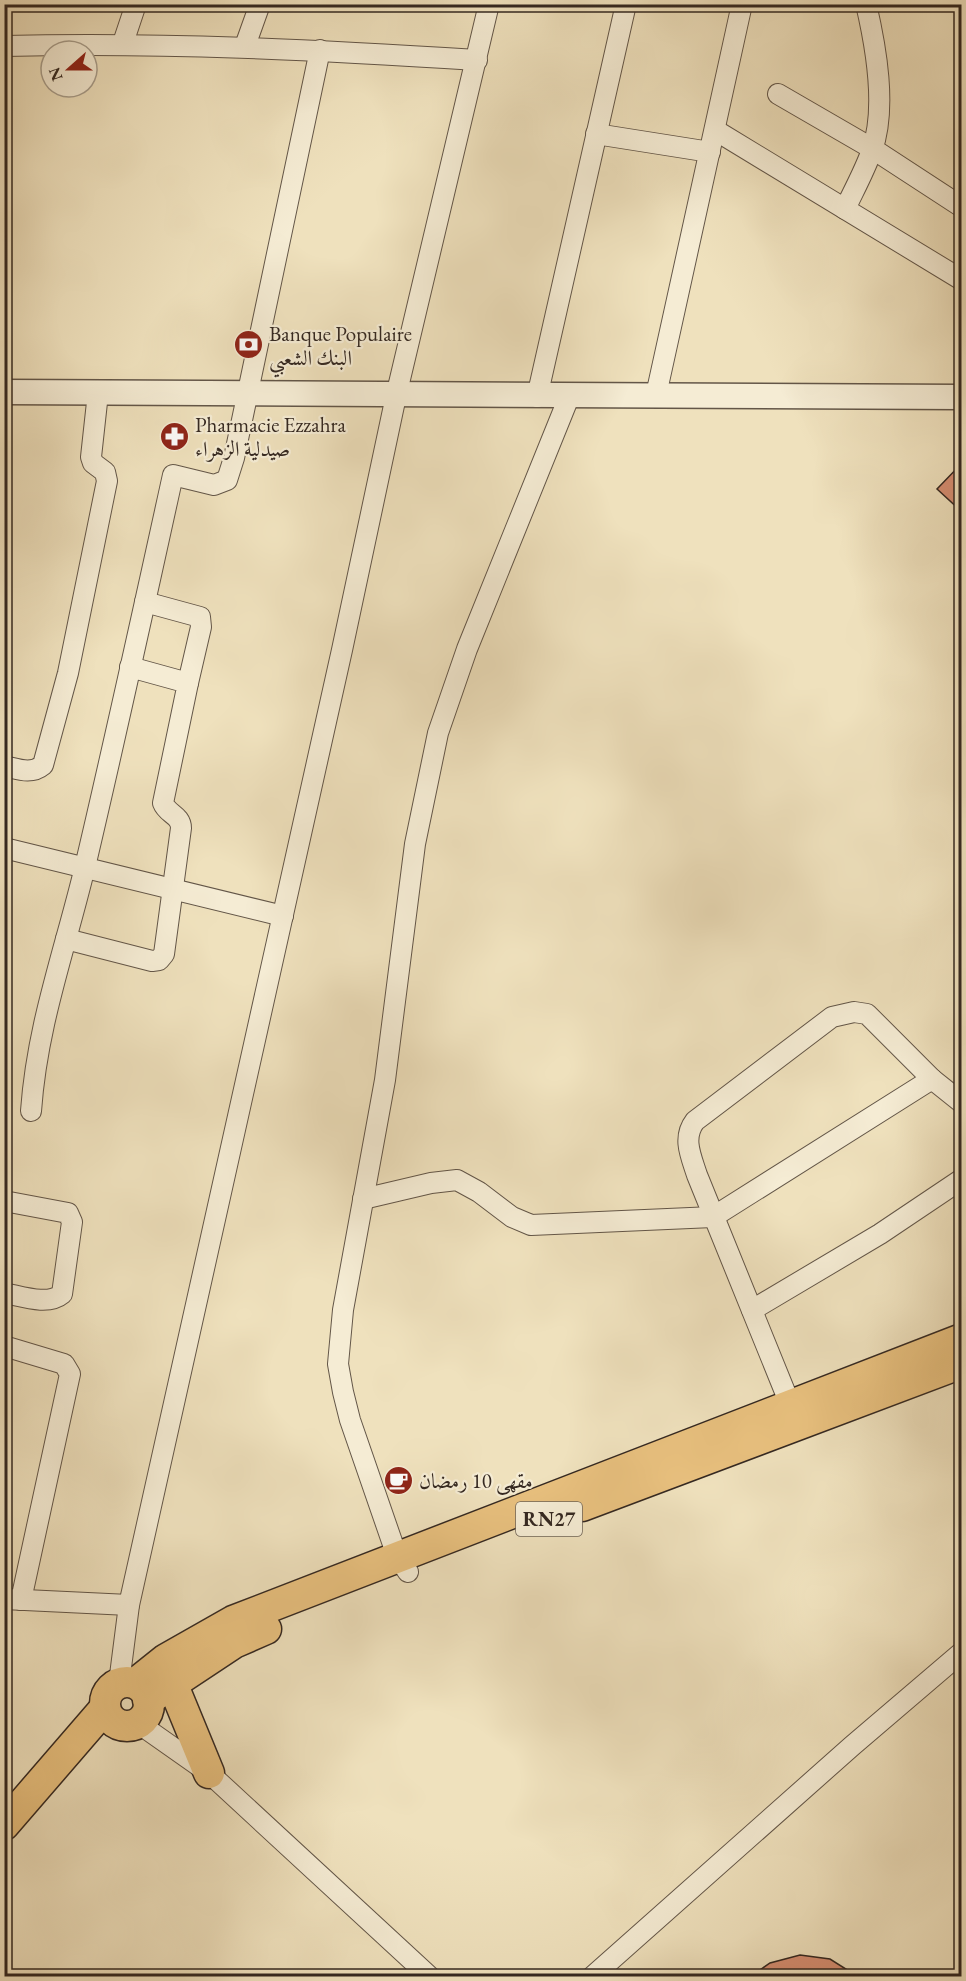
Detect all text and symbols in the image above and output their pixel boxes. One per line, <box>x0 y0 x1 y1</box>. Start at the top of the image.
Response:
north arrow <box>39 39 99 99</box>
text: N <box>43 64 68 84</box>
place label: Banque Populaire البنك الشعبي <box>269 320 412 378</box>
bank icon: Banque Populaire البنك الشعبي <box>232 329 264 361</box>
place label: Pharmacie Ezzahra صيدلية الزهراء <box>195 411 346 462</box>
pharmacy icon: Pharmacie Ezzahra صيدلية الزهراء <box>158 420 190 452</box>
cafe icon: مقهى 10 رمضان <box>382 1464 414 1496</box>
place label: مقهى 10 رمضان <box>419 1467 533 1495</box>
road number: RN27 <box>516 1502 582 1536</box>

